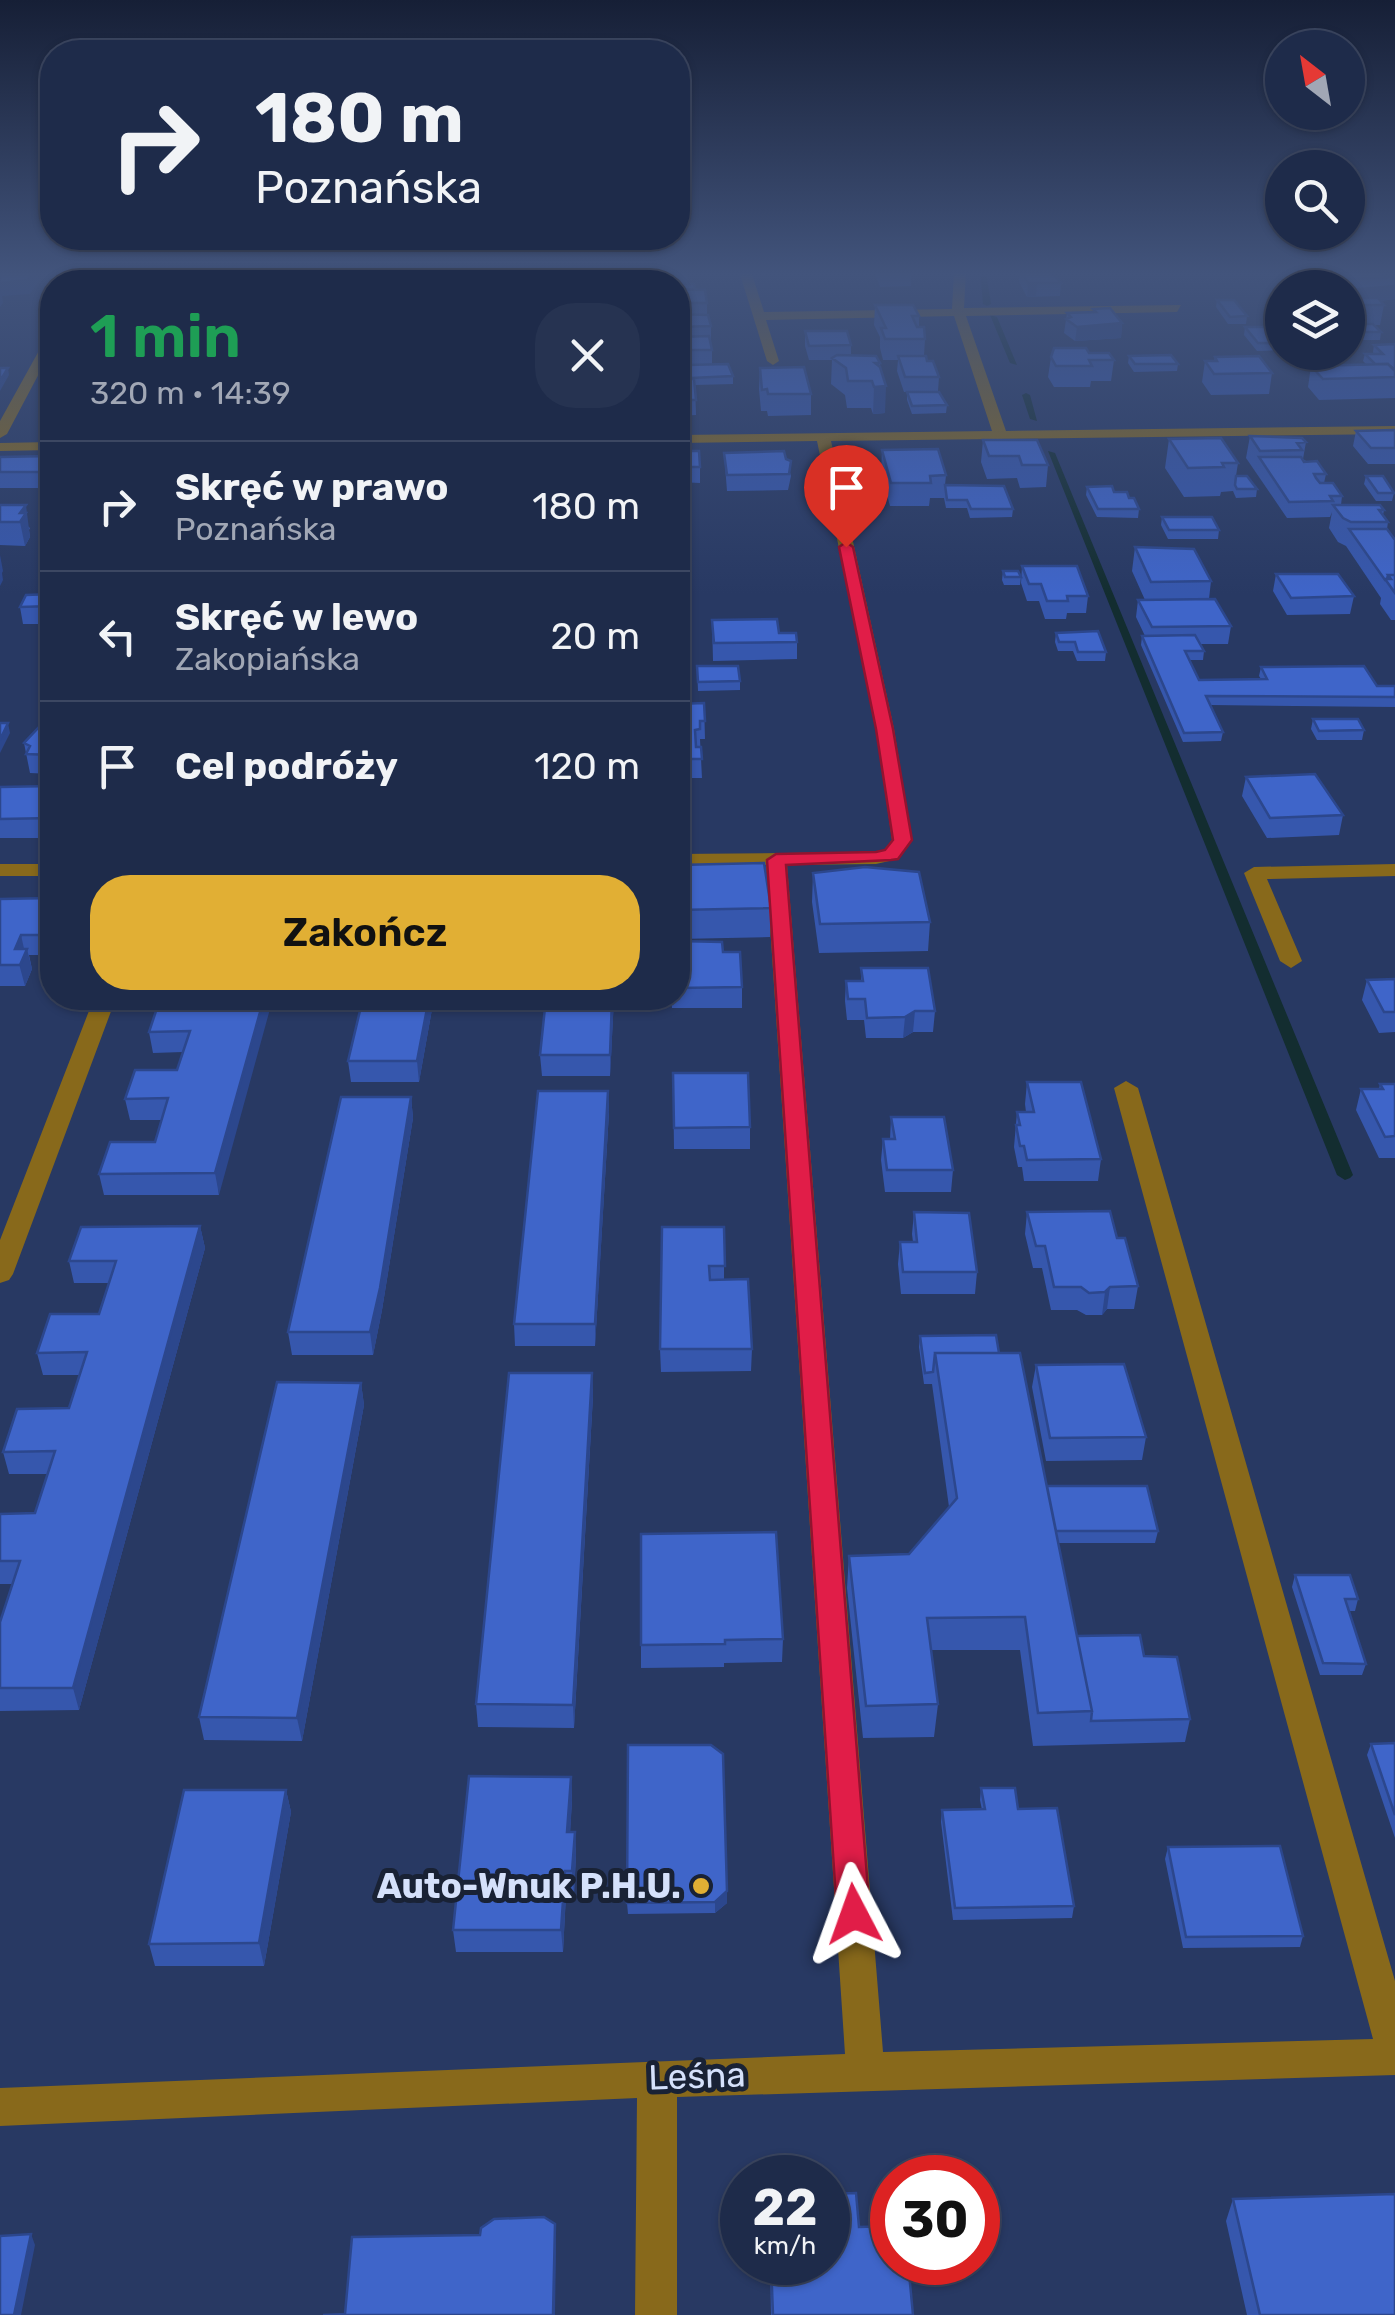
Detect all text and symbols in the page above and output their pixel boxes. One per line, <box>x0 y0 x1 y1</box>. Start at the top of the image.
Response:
north arrow <box>1265 30 1365 130</box>
map controls <box>1265 30 1365 370</box>
text: 180 m <box>255 77 464 160</box>
icon: right <box>90 80 220 210</box>
button: search <box>1265 150 1365 250</box>
text: Poznańska <box>255 161 482 214</box>
button: layers <box>1265 270 1365 370</box>
text: 1 min <box>90 301 241 372</box>
button: close <box>535 303 640 408</box>
text: 320 m · 14:39 <box>90 374 291 412</box>
pin <box>804 445 889 548</box>
icon: arrive <box>819 460 874 515</box>
text: Skręć w prawo <box>175 464 448 510</box>
icon: right <box>90 479 145 534</box>
text: 180 m <box>532 483 640 529</box>
text: Poznańska <box>175 510 336 548</box>
text: Skręć w lewo <box>175 594 418 640</box>
icon: left <box>90 609 145 664</box>
text: 20 m <box>550 613 640 659</box>
text: Zakopiańska <box>175 640 360 678</box>
icon: arrive <box>90 739 145 794</box>
text: Cel podróży <box>175 743 398 789</box>
text: 120 m <box>534 743 640 789</box>
button: Zakończ <box>90 875 640 990</box>
position arrow <box>802 1862 906 1966</box>
place label: Auto-Wnuk P.H.U. <box>377 1865 681 1907</box>
marker: Auto-Wnuk P.H.U. <box>690 1875 712 1897</box>
street label: Leśna <box>648 2053 746 2099</box>
speed limit sign: 30 <box>870 2155 1000 2285</box>
text: 22 <box>753 2178 818 2238</box>
text: km/h <box>754 2231 816 2260</box>

